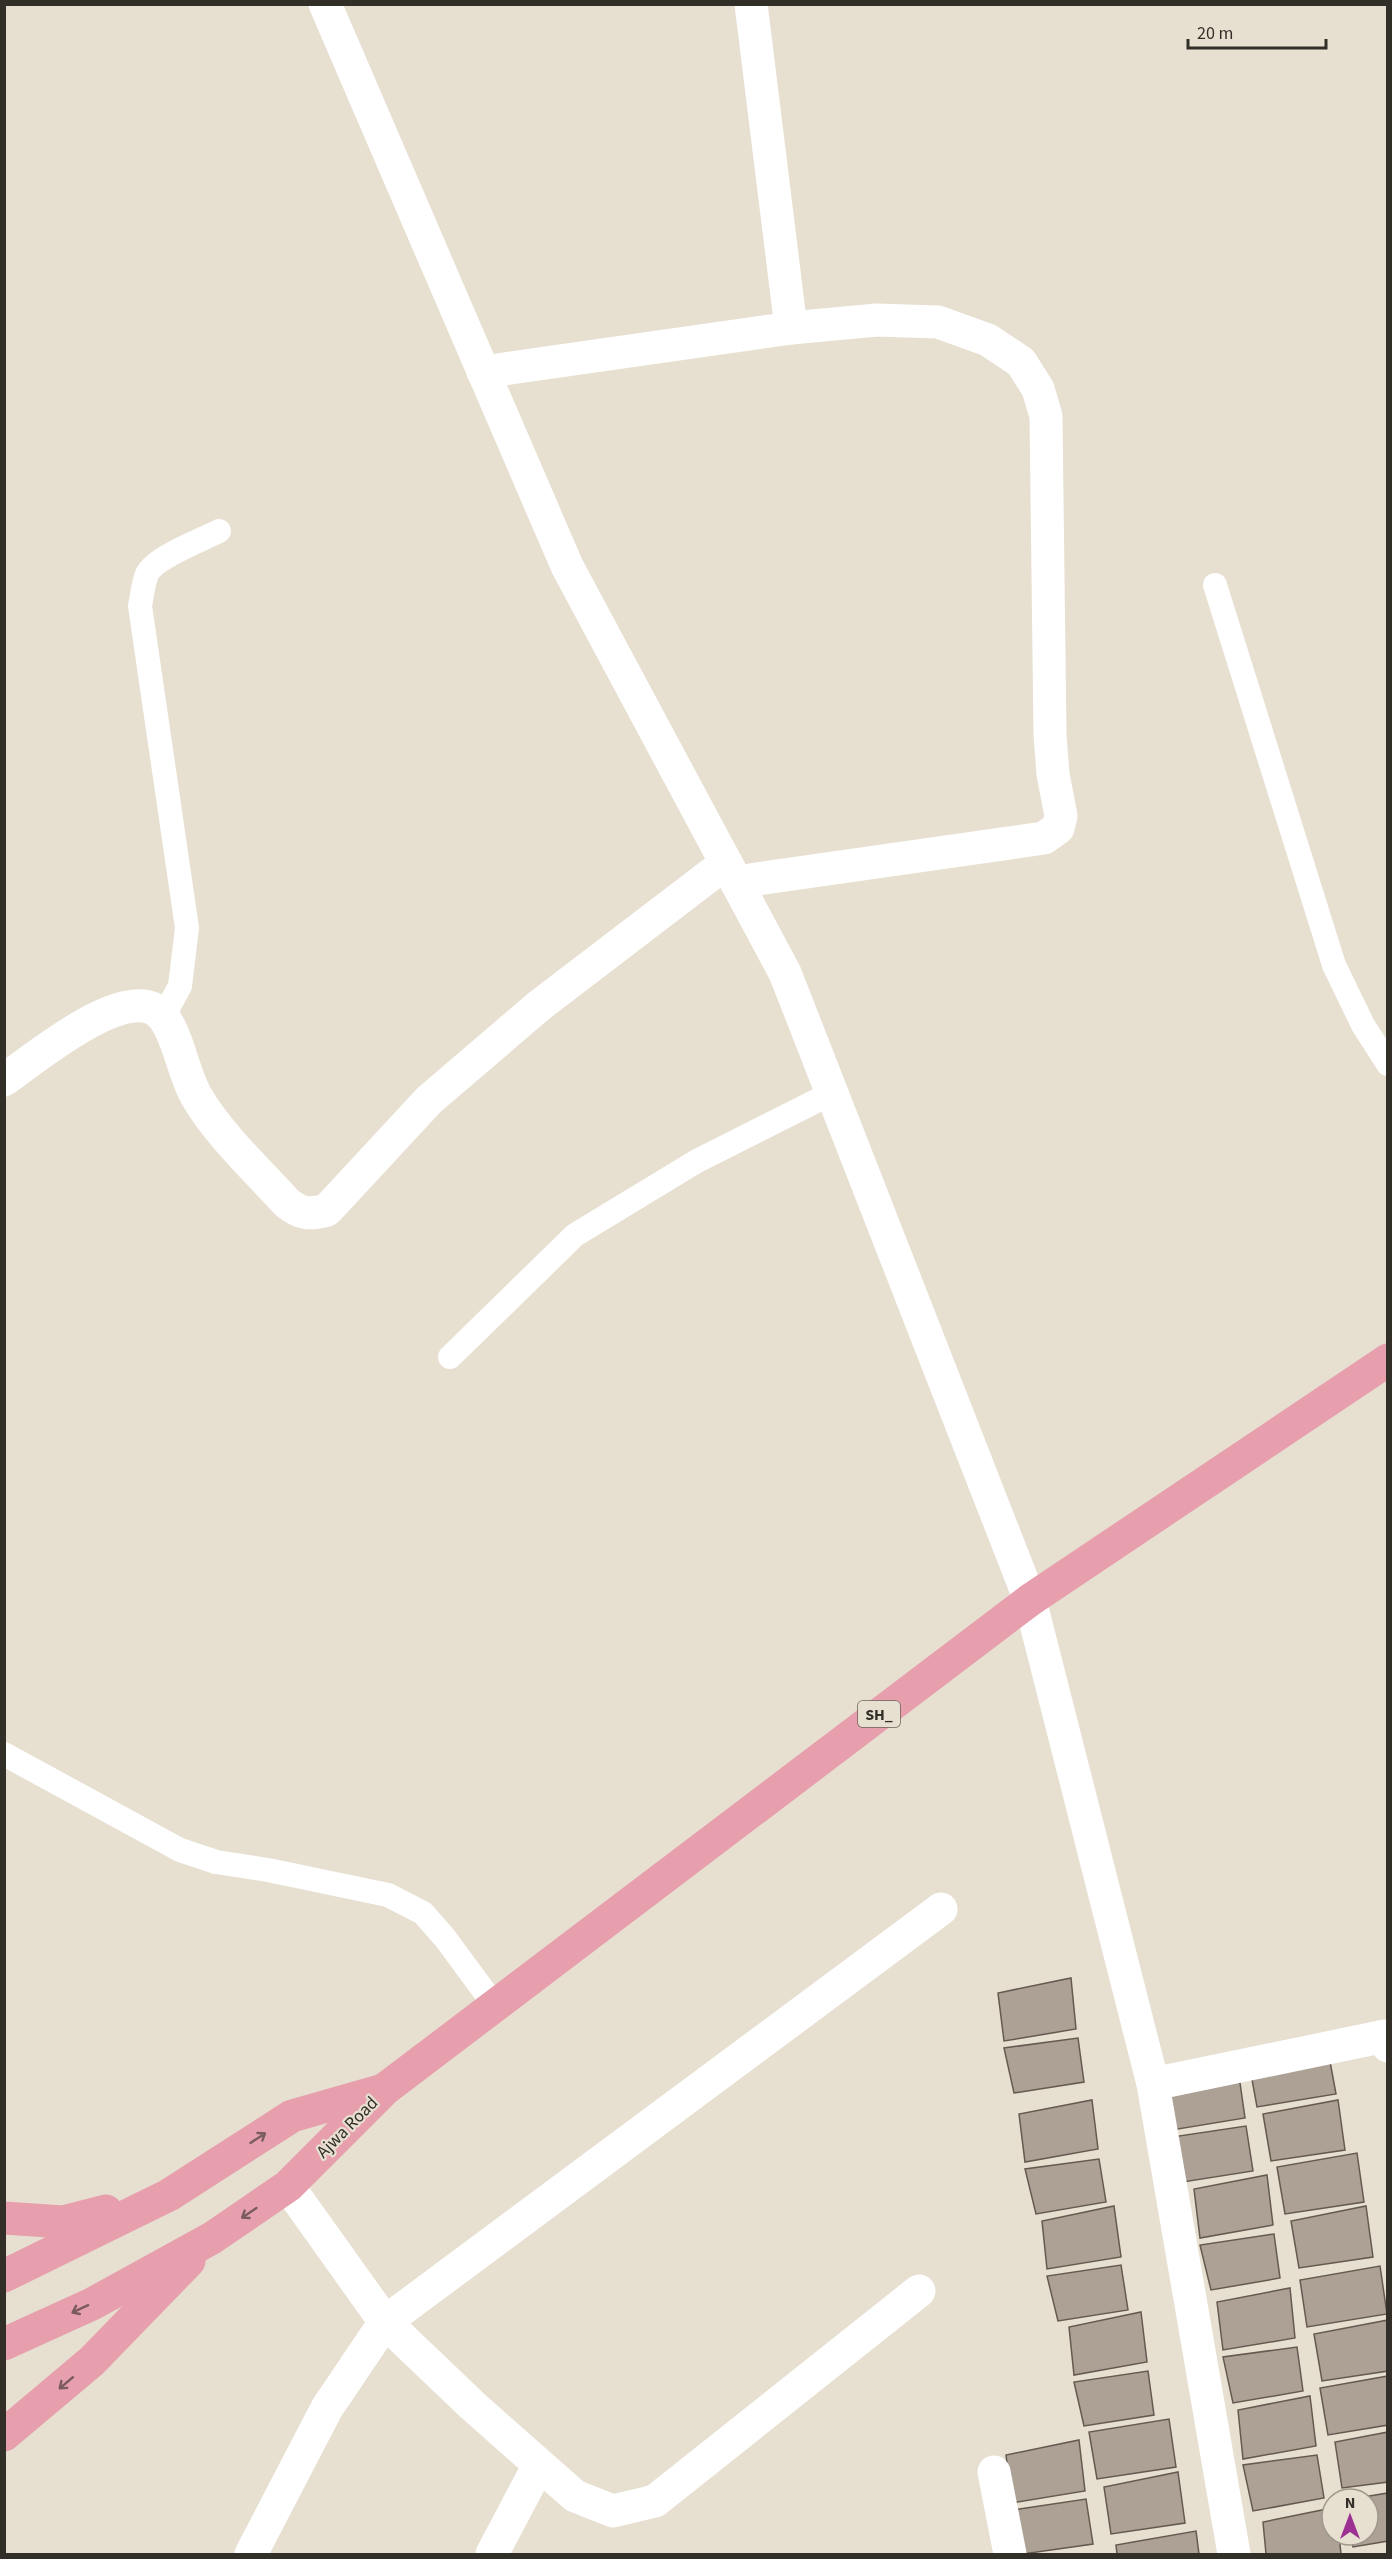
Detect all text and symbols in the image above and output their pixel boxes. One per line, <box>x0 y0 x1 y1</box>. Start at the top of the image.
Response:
scale bar <box>1188 12 1326 50</box>
text: 20 m <box>1197 21 1233 46</box>
road number: SH_ <box>858 1701 900 1727</box>
street label: Ajwa Road <box>311 2091 384 2164</box>
one-way arrow <box>250 2132 266 2144</box>
one-way arrow <box>241 2207 258 2219</box>
one-way arrow <box>71 2304 89 2315</box>
one-way arrow <box>58 2377 74 2390</box>
north arrow <box>1320 2487 1380 2547</box>
text: N <box>1345 2492 1355 2514</box>

